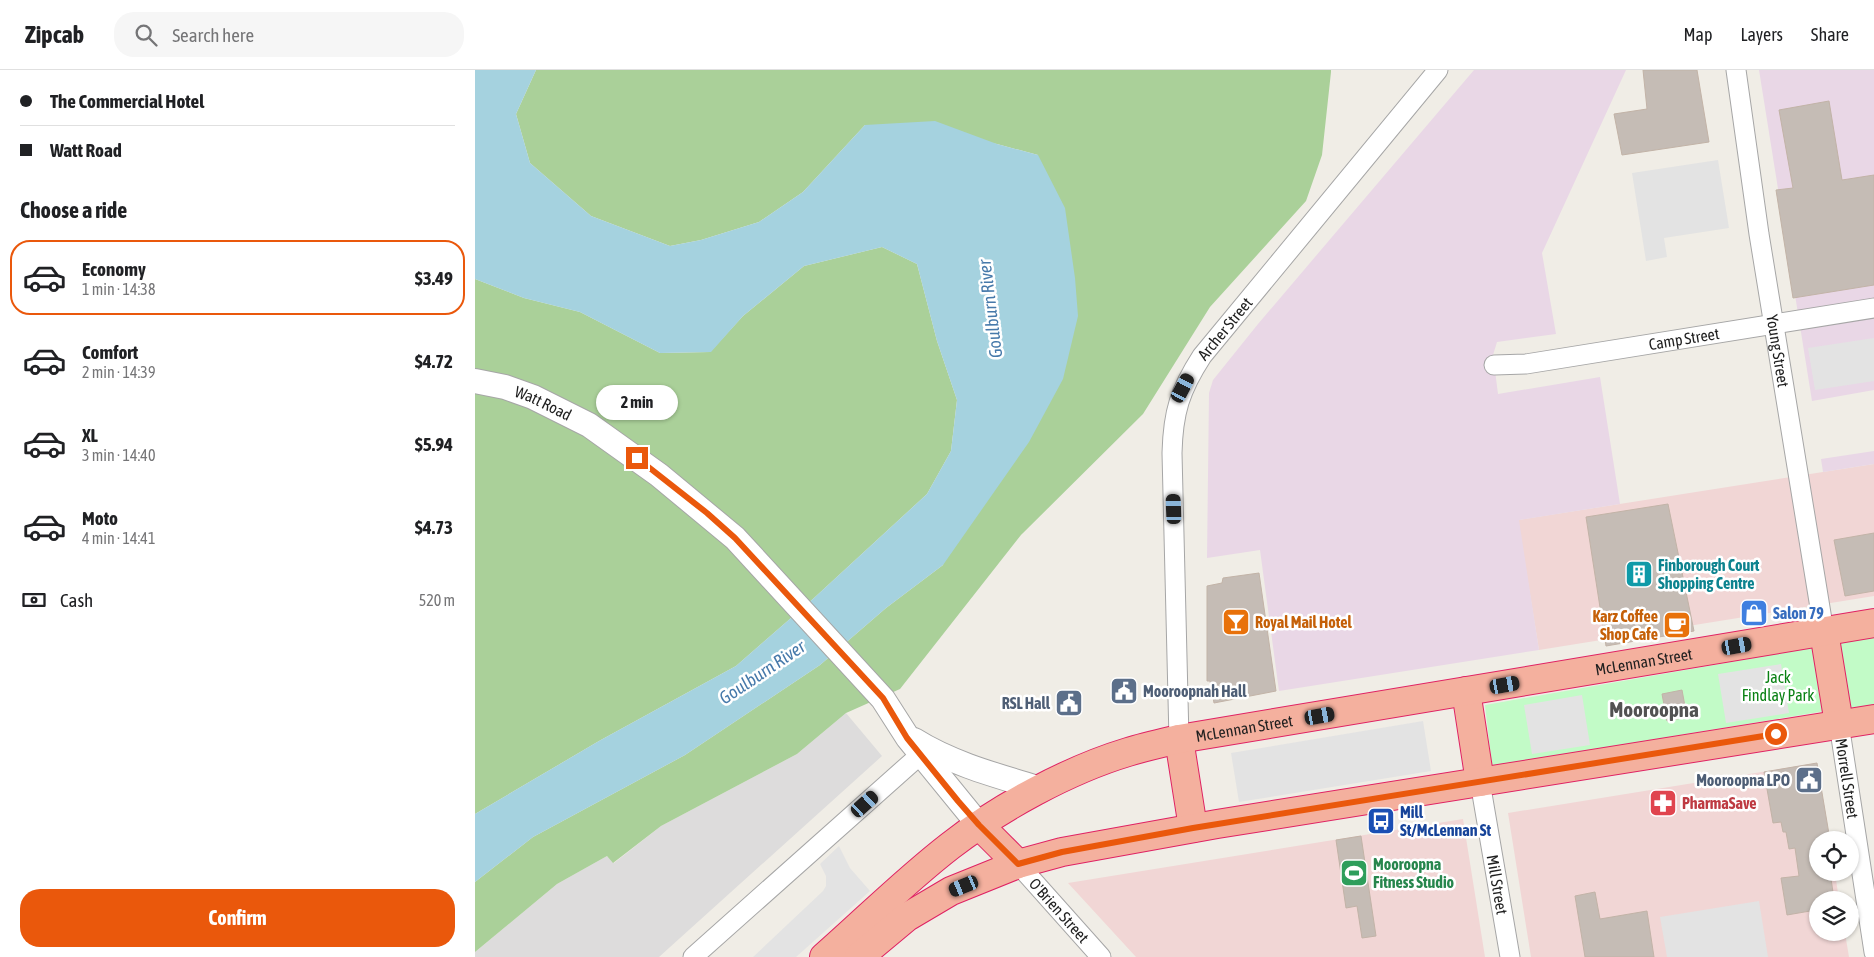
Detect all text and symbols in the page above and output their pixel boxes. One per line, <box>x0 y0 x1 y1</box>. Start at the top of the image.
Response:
search box <box>114 12 464 57</box>
text: Zipcab <box>25 21 84 48</box>
icon: search <box>132 21 160 49</box>
text: Search here <box>172 24 254 46</box>
text: Map <box>1683 24 1712 45</box>
text: Layers <box>1740 24 1783 45</box>
text: Share <box>1811 24 1849 45</box>
text: The Commercial Hotel <box>50 90 204 112</box>
text: Watt Road <box>50 139 122 161</box>
text: Choose a ride <box>20 197 127 223</box>
icon: car <box>22 255 67 300</box>
text: Economy <box>82 258 146 280</box>
water label: Goulburn River <box>973 258 1006 359</box>
text: $3.49 <box>415 267 453 289</box>
text: 1 min · 14:38 <box>82 280 155 298</box>
street label: Archer Street <box>1194 293 1256 363</box>
street label: Young Street <box>1763 313 1793 389</box>
street label: Camp Street <box>1647 324 1721 353</box>
icon: car <box>22 338 67 383</box>
text: Comfort <box>82 341 138 363</box>
text: $4.72 <box>415 350 453 372</box>
text: 2 min · 14:39 <box>82 363 155 381</box>
car <box>1169 371 1196 405</box>
street label: Watt Road <box>512 382 575 424</box>
callout: 2 min <box>596 386 678 420</box>
text: 2 min <box>621 393 653 411</box>
icon: car <box>22 421 67 466</box>
text: XL <box>82 424 98 446</box>
text: $5.94 <box>415 433 453 455</box>
text: 3 min · 14:40 <box>82 446 155 464</box>
route end <box>626 447 648 469</box>
car <box>1165 494 1182 524</box>
icon: car <box>22 504 67 549</box>
text: Moto <box>82 507 118 529</box>
text: $4.73 <box>415 516 453 538</box>
text: 4 min · 14:41 <box>82 529 155 547</box>
place label: Finborough Court Shopping Centre <box>1658 556 1760 592</box>
building icon: Finborough Court Shopping Centre <box>1624 559 1654 589</box>
icon: cash <box>20 586 48 614</box>
text: Cash <box>60 589 93 611</box>
text: 520 m <box>419 591 455 609</box>
shop icon: Salon 79 <box>1739 598 1769 628</box>
place label: Salon 79 <box>1773 604 1824 622</box>
bar icon: Royal Mail Hotel <box>1221 607 1251 637</box>
place label: Karz Coffee Shop Cafe <box>1593 607 1658 643</box>
cafe icon: Karz Coffee Shop Cafe <box>1662 610 1692 640</box>
place label: Royal Mail Hotel <box>1255 613 1352 631</box>
water label: Goulburn River <box>715 635 809 708</box>
car <box>1720 636 1753 656</box>
street label: McLennan Street <box>1594 644 1694 678</box>
park label: Jack Findlay Park <box>1742 668 1814 705</box>
car <box>1488 675 1521 695</box>
public building icon: Mooroopnah Hall <box>1109 676 1139 706</box>
place label: Mooroopnah Hall <box>1143 682 1247 700</box>
public building icon: RSL Hall <box>1054 688 1084 718</box>
place label: RSL Hall <box>1002 694 1051 712</box>
district label: Mooroopna <box>1609 697 1699 721</box>
car <box>1303 706 1336 726</box>
street label: McLennan Street <box>1194 711 1295 745</box>
route start <box>1765 723 1787 745</box>
street label: Morrell Street <box>1832 737 1862 820</box>
public building icon: Mooroopna LPO <box>1794 765 1824 795</box>
place label: Mooroopna LPO <box>1696 771 1790 789</box>
car <box>848 788 881 820</box>
pharmacy icon: PharmaSave <box>1648 788 1678 818</box>
place label: PharmaSave <box>1682 794 1757 812</box>
place label: Mill St/McLennan St <box>1400 803 1491 839</box>
bus stop icon: Mill St/McLennan St <box>1366 806 1396 836</box>
map controls <box>1809 831 1859 941</box>
button: locate <box>1809 831 1859 881</box>
street label: Mill Street <box>1484 853 1512 916</box>
place label: Mooroopna Fitness Studio <box>1373 855 1455 891</box>
sports icon: Mooroopna Fitness Studio <box>1339 858 1369 888</box>
car <box>947 873 980 899</box>
street label: O'Brien Street <box>1026 874 1093 947</box>
button: Confirm <box>20 889 455 947</box>
button: layers <box>1809 891 1859 941</box>

